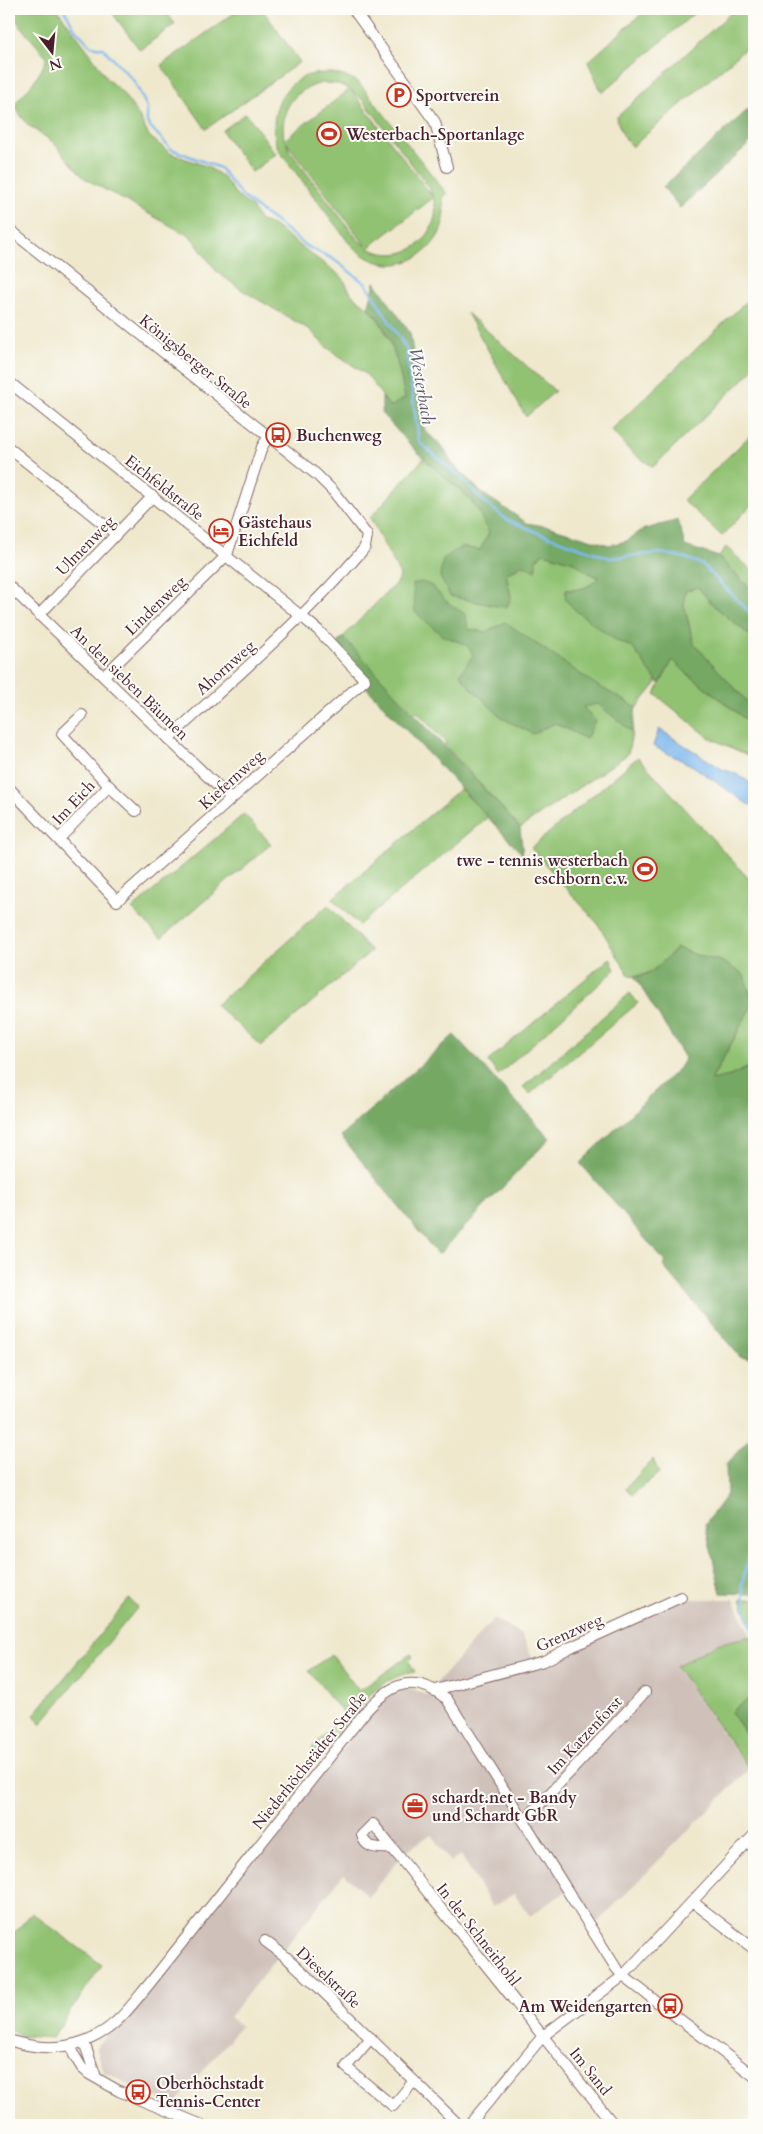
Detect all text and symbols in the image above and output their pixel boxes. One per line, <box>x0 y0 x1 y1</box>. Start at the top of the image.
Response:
north arrow <box>28 28 78 78</box>
text: N <box>47 53 64 75</box>
parking icon: Sportverein <box>386 82 412 108</box>
place label: Sportverein <box>416 85 500 107</box>
sports icon: Westerbach-Sportanlage <box>316 121 342 147</box>
place label: Westerbach-Sportanlage <box>345 124 525 146</box>
street label: Königsberger Straße <box>134 309 256 414</box>
water label: Westerbach <box>402 346 441 427</box>
bus stop icon: Buchenweg <box>265 422 291 448</box>
place label: Buchenweg <box>296 425 382 447</box>
street label: Eichfeldstraße <box>120 450 209 526</box>
street label: Ulmenweg <box>51 511 120 581</box>
place label: Gästehaus Eichfeld <box>238 512 312 552</box>
hotel icon: Gästehaus Eichfeld <box>208 518 234 544</box>
street label: Lindenweg <box>120 571 191 640</box>
street label: An den sieben Bäumen <box>65 620 193 745</box>
street label: Ahornweg <box>191 635 260 700</box>
street label: Kiefernweg <box>195 745 269 815</box>
street label: Im Eich <box>47 775 100 830</box>
place label: twe - tennis westerbach eschborn e.v. <box>456 850 628 890</box>
sports icon: twe - tennis westerbach eschborn e.v. <box>632 856 658 882</box>
street label: Grenzweg <box>532 1608 606 1657</box>
street label: Niederhöchstädter Straße <box>247 1687 372 1834</box>
street label: Im Katzenforst <box>542 1691 627 1780</box>
place label: schardt.net - Bandy und Schardt GbR <box>432 1787 577 1827</box>
office icon: schardt.net - Bandy und Schardt GbR <box>402 1793 428 1819</box>
street label: In der Schneithohl <box>431 1879 525 1991</box>
street label: Dieselstraße <box>291 1942 366 2014</box>
bus stop icon: Am Weidengarten <box>657 1993 683 2019</box>
place label: Am Weidengarten <box>518 1996 653 2018</box>
street label: Im Sand <box>564 2043 617 2101</box>
place label: Oberhöchstadt Tennis-Center <box>156 2073 264 2113</box>
bus stop icon: Oberhöchstadt Tennis-Center <box>125 2079 151 2105</box>

